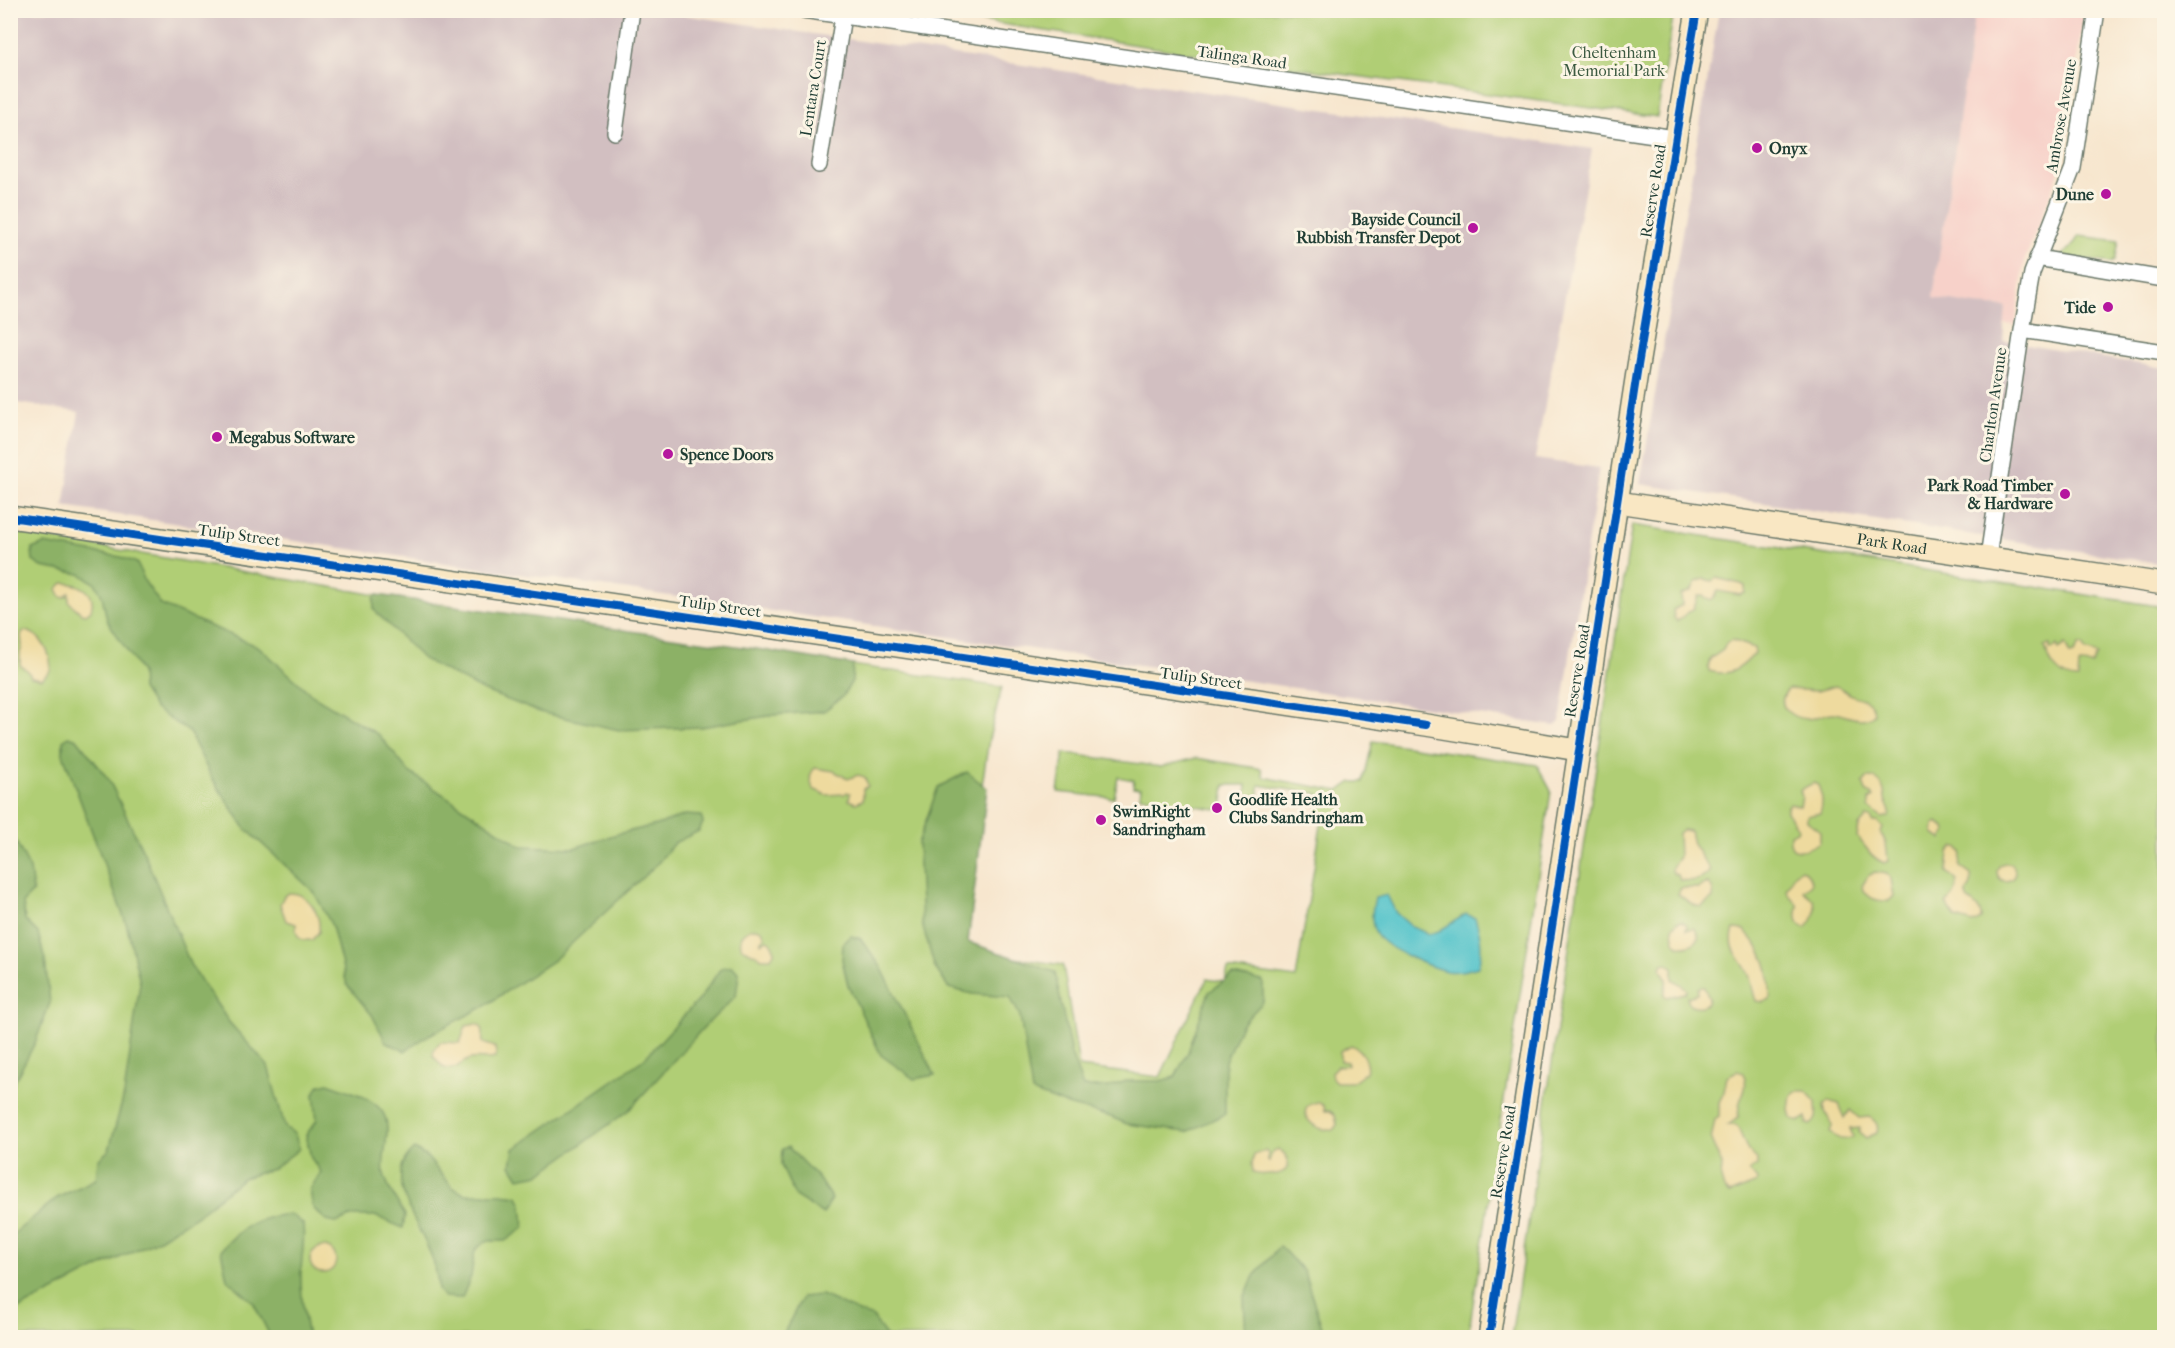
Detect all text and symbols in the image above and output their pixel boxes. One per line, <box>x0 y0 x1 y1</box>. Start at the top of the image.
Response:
street label: Lentara Court <box>796 38 830 138</box>
street label: Talinga Road <box>1196 41 1288 73</box>
park label: Cheltenham Memorial Park <box>1563 43 1666 80</box>
street label: Ambrose Avenue <box>2041 57 2080 176</box>
place label: Onyx <box>1769 139 1808 159</box>
marker: Onyx <box>1750 141 1764 155</box>
street label: Reserve Road <box>1636 143 1670 239</box>
place label: Dune <box>2056 185 2094 204</box>
marker: Dune <box>2099 187 2113 201</box>
place label: Bayside Council Rubbish Transfer Depot <box>1296 210 1462 248</box>
marker: Bayside Council Rubbish Transfer Depot <box>1466 221 1480 235</box>
place label: Tide <box>2063 298 2096 317</box>
marker: Tide <box>2101 300 2115 314</box>
street label: Charlton Avenue <box>1976 346 2011 464</box>
place label: Megabus Software <box>228 428 355 448</box>
marker: Megabus Software <box>210 430 224 444</box>
place label: Spence Doors <box>680 445 774 465</box>
marker: Spence Doors <box>661 447 675 461</box>
place label: Park Road Timber & Hardware <box>1927 476 2054 513</box>
marker: Park Road Timber & Hardware <box>2058 487 2072 501</box>
street label: Tulip Street <box>197 520 282 550</box>
street label: Park Road <box>1855 529 1929 558</box>
street label: Tulip Street <box>678 591 763 621</box>
street label: Reserve Road <box>1560 623 1594 719</box>
street label: Tulip Street <box>1159 663 1244 693</box>
place label: Goodlife Health Clubs Sandringham <box>1229 790 1364 828</box>
marker: Goodlife Health Clubs Sandringham <box>1210 801 1224 815</box>
place label: SwimRight Sandringham <box>1113 802 1206 840</box>
marker: SwimRight Sandringham <box>1094 813 1108 827</box>
street label: Reserve Road <box>1486 1104 1520 1200</box>

